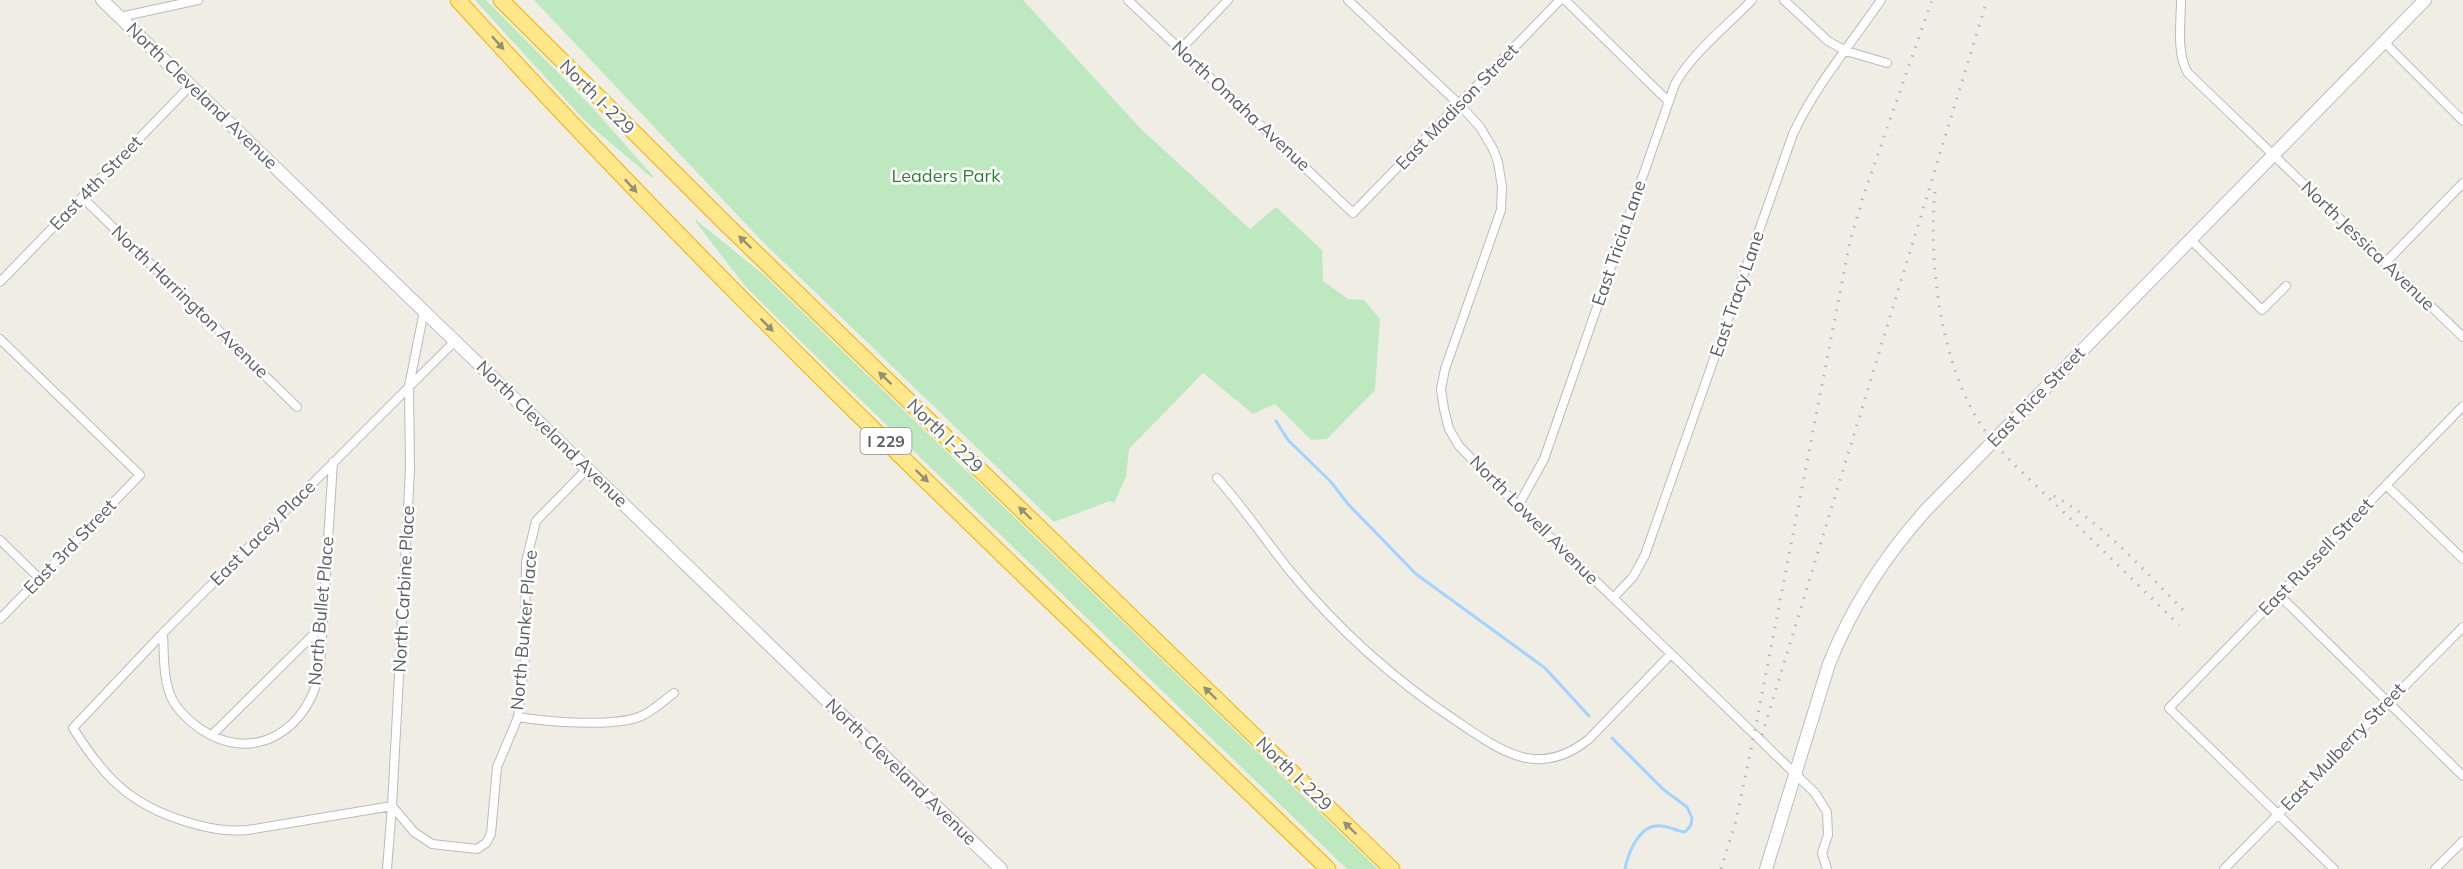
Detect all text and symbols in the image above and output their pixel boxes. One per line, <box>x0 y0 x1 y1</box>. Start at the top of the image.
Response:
street label: North Cleveland Avenue <box>122 17 283 174</box>
street label: North Omaha Avenue <box>1167 35 1316 176</box>
one-way arrow <box>490 36 504 50</box>
street label: East Madison Street <box>1390 39 1523 175</box>
street label: North I-229 <box>555 54 640 139</box>
street label: East 4th Street <box>45 130 147 235</box>
park label: Leaders Park <box>892 164 1001 187</box>
street label: North Jessica Avenue <box>2297 176 2440 315</box>
street label: East Tricia Lane <box>1586 177 1651 309</box>
one-way arrow <box>623 179 637 193</box>
street label: North Harrington Avenue <box>107 220 274 383</box>
street label: East Tracy Lane <box>1704 228 1769 360</box>
one-way arrow <box>738 236 752 250</box>
one-way arrow <box>760 317 774 331</box>
street label: East Rice Street <box>1982 342 2089 452</box>
street label: North Cleveland Avenue <box>472 355 633 512</box>
one-way arrow <box>877 371 892 385</box>
street label: North I-229 <box>902 394 988 478</box>
road number: I 229 <box>860 428 912 454</box>
street label: North Lowell Avenue <box>1465 450 1604 589</box>
one-way arrow <box>915 468 929 482</box>
street label: East Lacey Place <box>205 475 320 590</box>
street label: East Russell Street <box>2254 493 2378 620</box>
street label: East 3rd Street <box>18 494 121 599</box>
street label: North Carbine Place <box>388 505 419 673</box>
one-way arrow <box>1019 507 1033 521</box>
street label: North Bullet Place <box>303 535 338 686</box>
street label: North Bunker Place <box>505 549 542 711</box>
street label: East Mulberry Street <box>2276 678 2410 816</box>
one-way arrow <box>1203 686 1218 700</box>
street label: North Cleveland Avenue <box>821 693 982 850</box>
street label: North I-229 <box>1251 732 1337 816</box>
one-way arrow <box>1344 822 1358 836</box>

